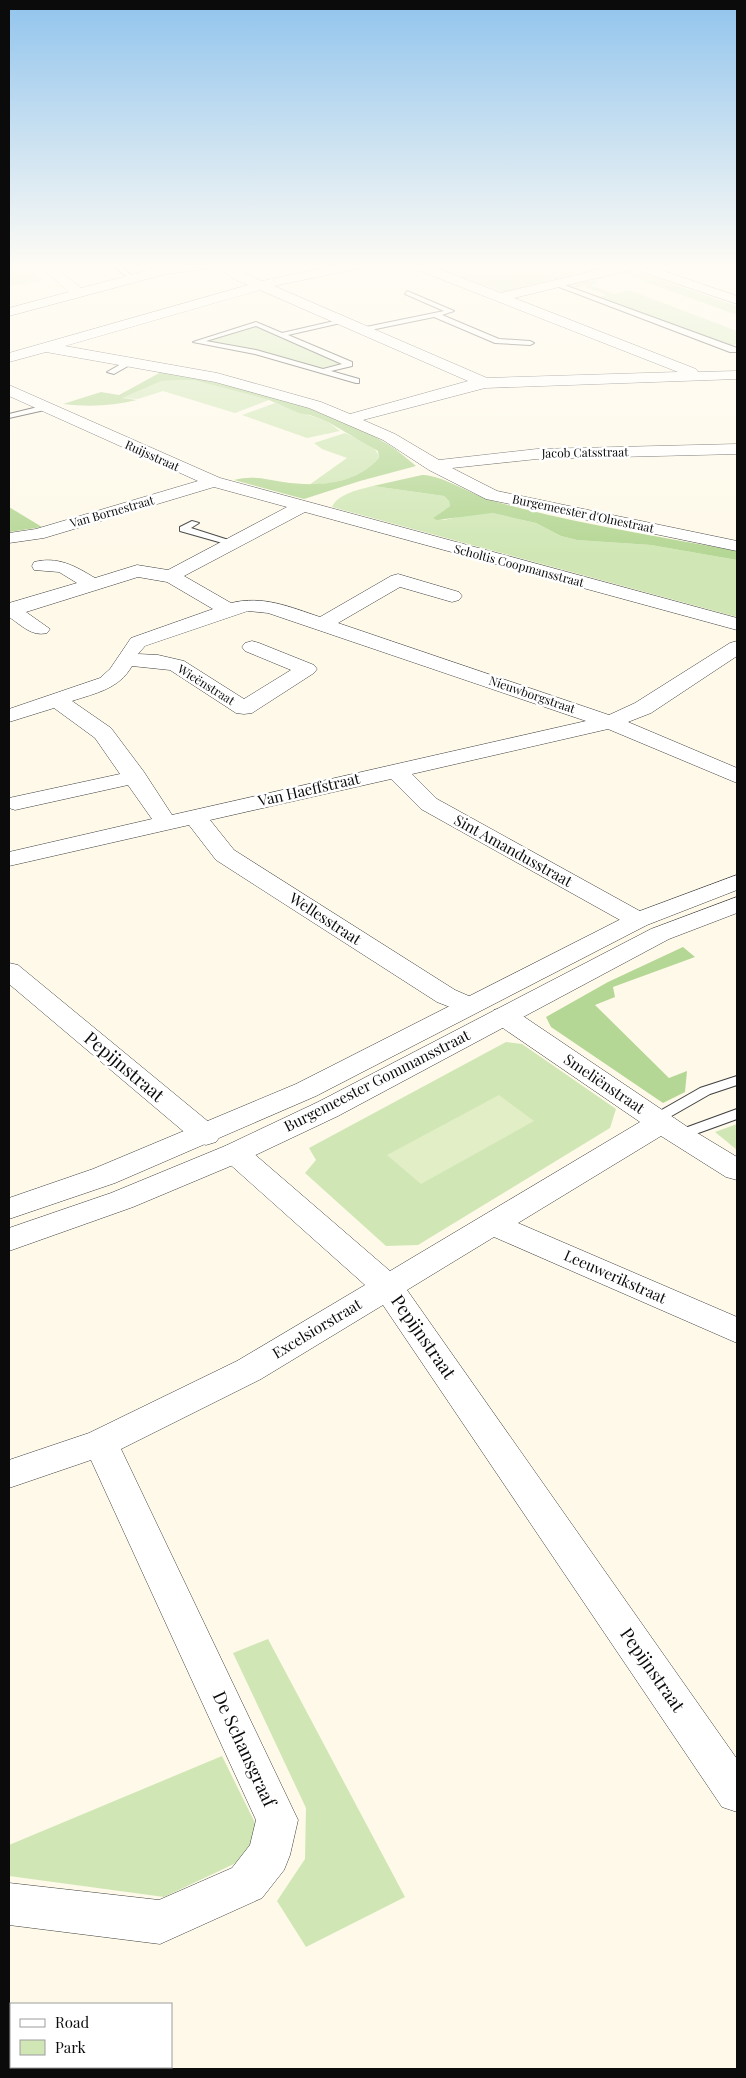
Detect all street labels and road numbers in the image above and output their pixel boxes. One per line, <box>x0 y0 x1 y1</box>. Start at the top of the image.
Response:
street label: Ruijsstraat <box>123 436 183 474</box>
street label: Jacob Catsstraat <box>540 443 629 461</box>
street label: Burgemeester d'Olnestraat <box>511 490 656 536</box>
street label: Van Bornestraat <box>67 491 156 531</box>
street label: Scholtis Coopmansstraat <box>452 540 587 590</box>
street label: Wieënstraat <box>174 660 239 708</box>
street label: Nieuwborgstraat <box>487 672 578 717</box>
street label: Van Haeffstraat <box>255 767 362 811</box>
street label: Sint Amandusstraat <box>451 809 577 891</box>
street label: Wellesstraat <box>285 887 366 949</box>
street label: Burgemeester Gommansstraat <box>280 1024 473 1136</box>
street label: Pepijnstraat <box>80 1026 170 1107</box>
street label: Smeliënstraat <box>560 1049 649 1118</box>
street label: Leeuwerikstraat <box>561 1245 670 1308</box>
street label: Pepijnstraat <box>386 1290 462 1384</box>
street label: Excelsiorstraat <box>268 1293 365 1363</box>
street label: Pepijnstraat <box>615 1623 691 1717</box>
street label: De Schansgraaf <box>208 1687 283 1812</box>

